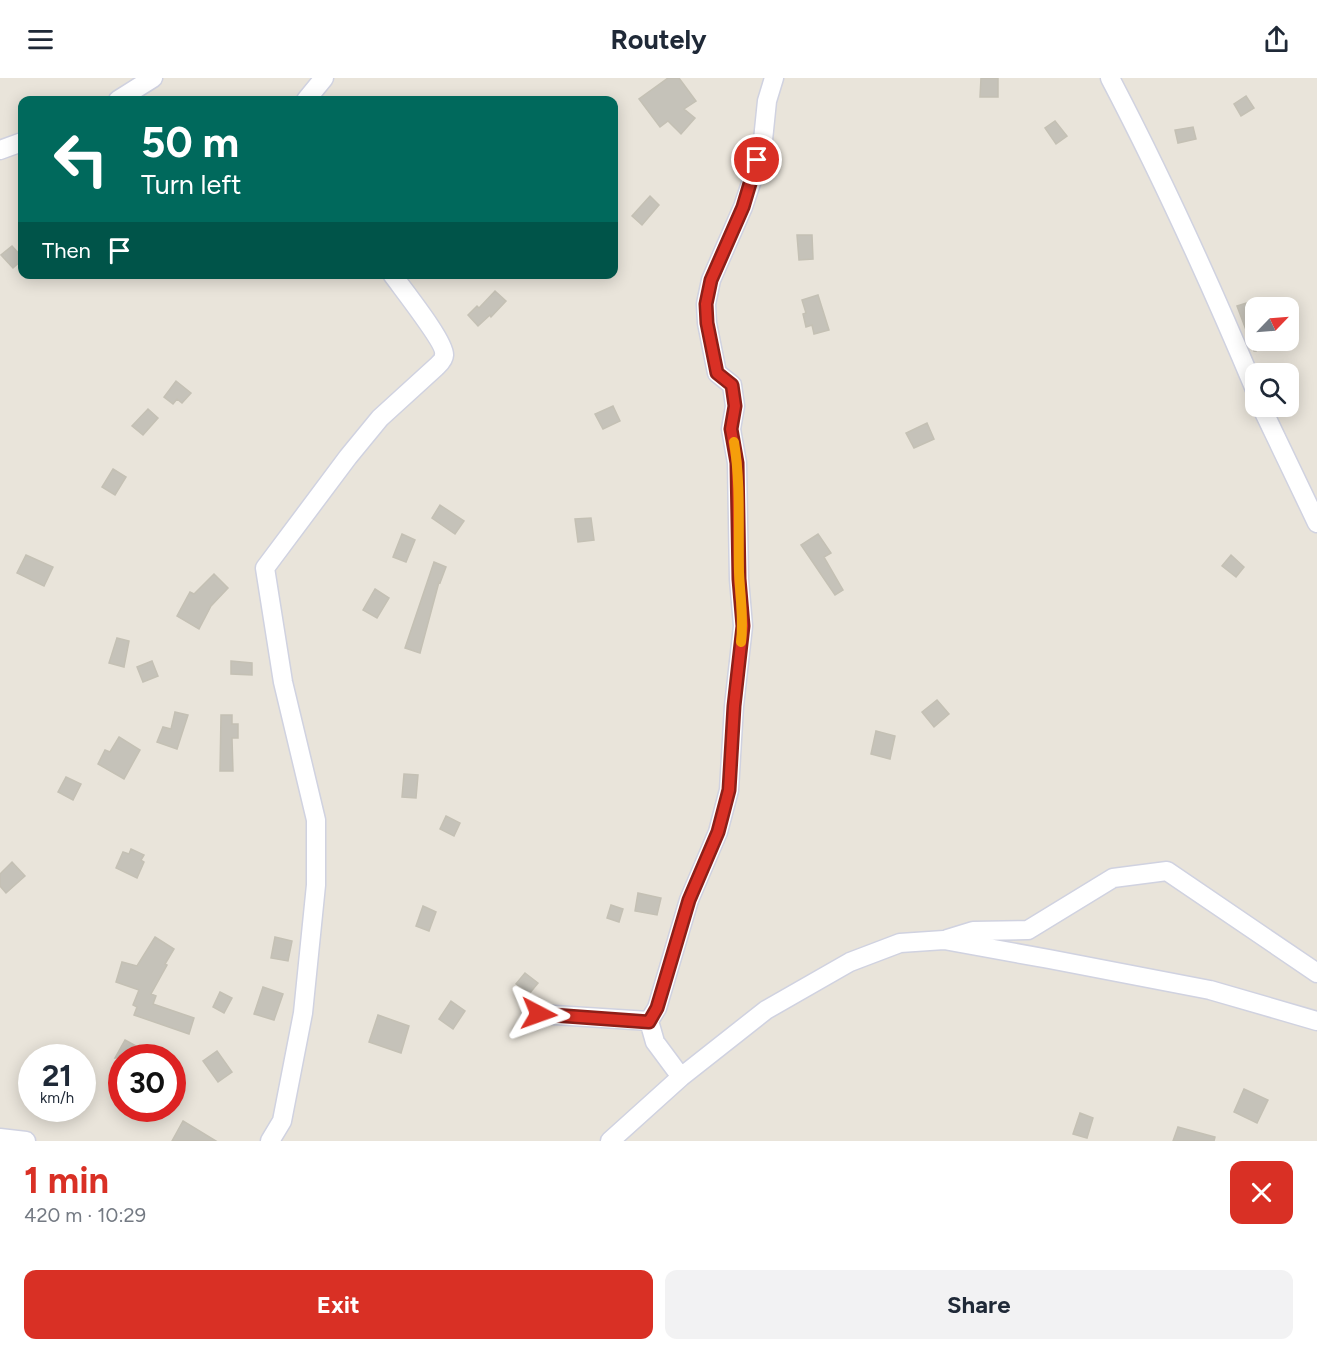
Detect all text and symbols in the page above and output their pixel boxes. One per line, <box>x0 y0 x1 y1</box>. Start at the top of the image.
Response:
icon: menu <box>24 23 57 56</box>
text: Routely <box>610 23 707 56</box>
icon: share <box>1260 23 1293 56</box>
text: 50 m <box>141 117 239 168</box>
icon: left <box>42 120 120 198</box>
pin <box>731 134 782 185</box>
icon: arrive <box>740 143 773 176</box>
text: Turn left <box>141 168 241 201</box>
icon: arrive <box>103 234 136 267</box>
text: Then <box>42 237 91 264</box>
north arrow <box>1245 297 1299 351</box>
map controls <box>1245 297 1299 417</box>
button: search <box>1245 363 1299 417</box>
position arrow <box>507 982 571 1046</box>
speed limit sign: 30 <box>108 1044 186 1122</box>
text: 21 <box>42 1057 72 1094</box>
text: km/h <box>40 1089 74 1107</box>
text: 1 min <box>24 1159 109 1202</box>
button: close <box>1230 1161 1293 1224</box>
text: 420 m · 10:29 <box>24 1203 146 1227</box>
button: Exit <box>24 1270 653 1339</box>
button: Share <box>665 1270 1293 1339</box>

